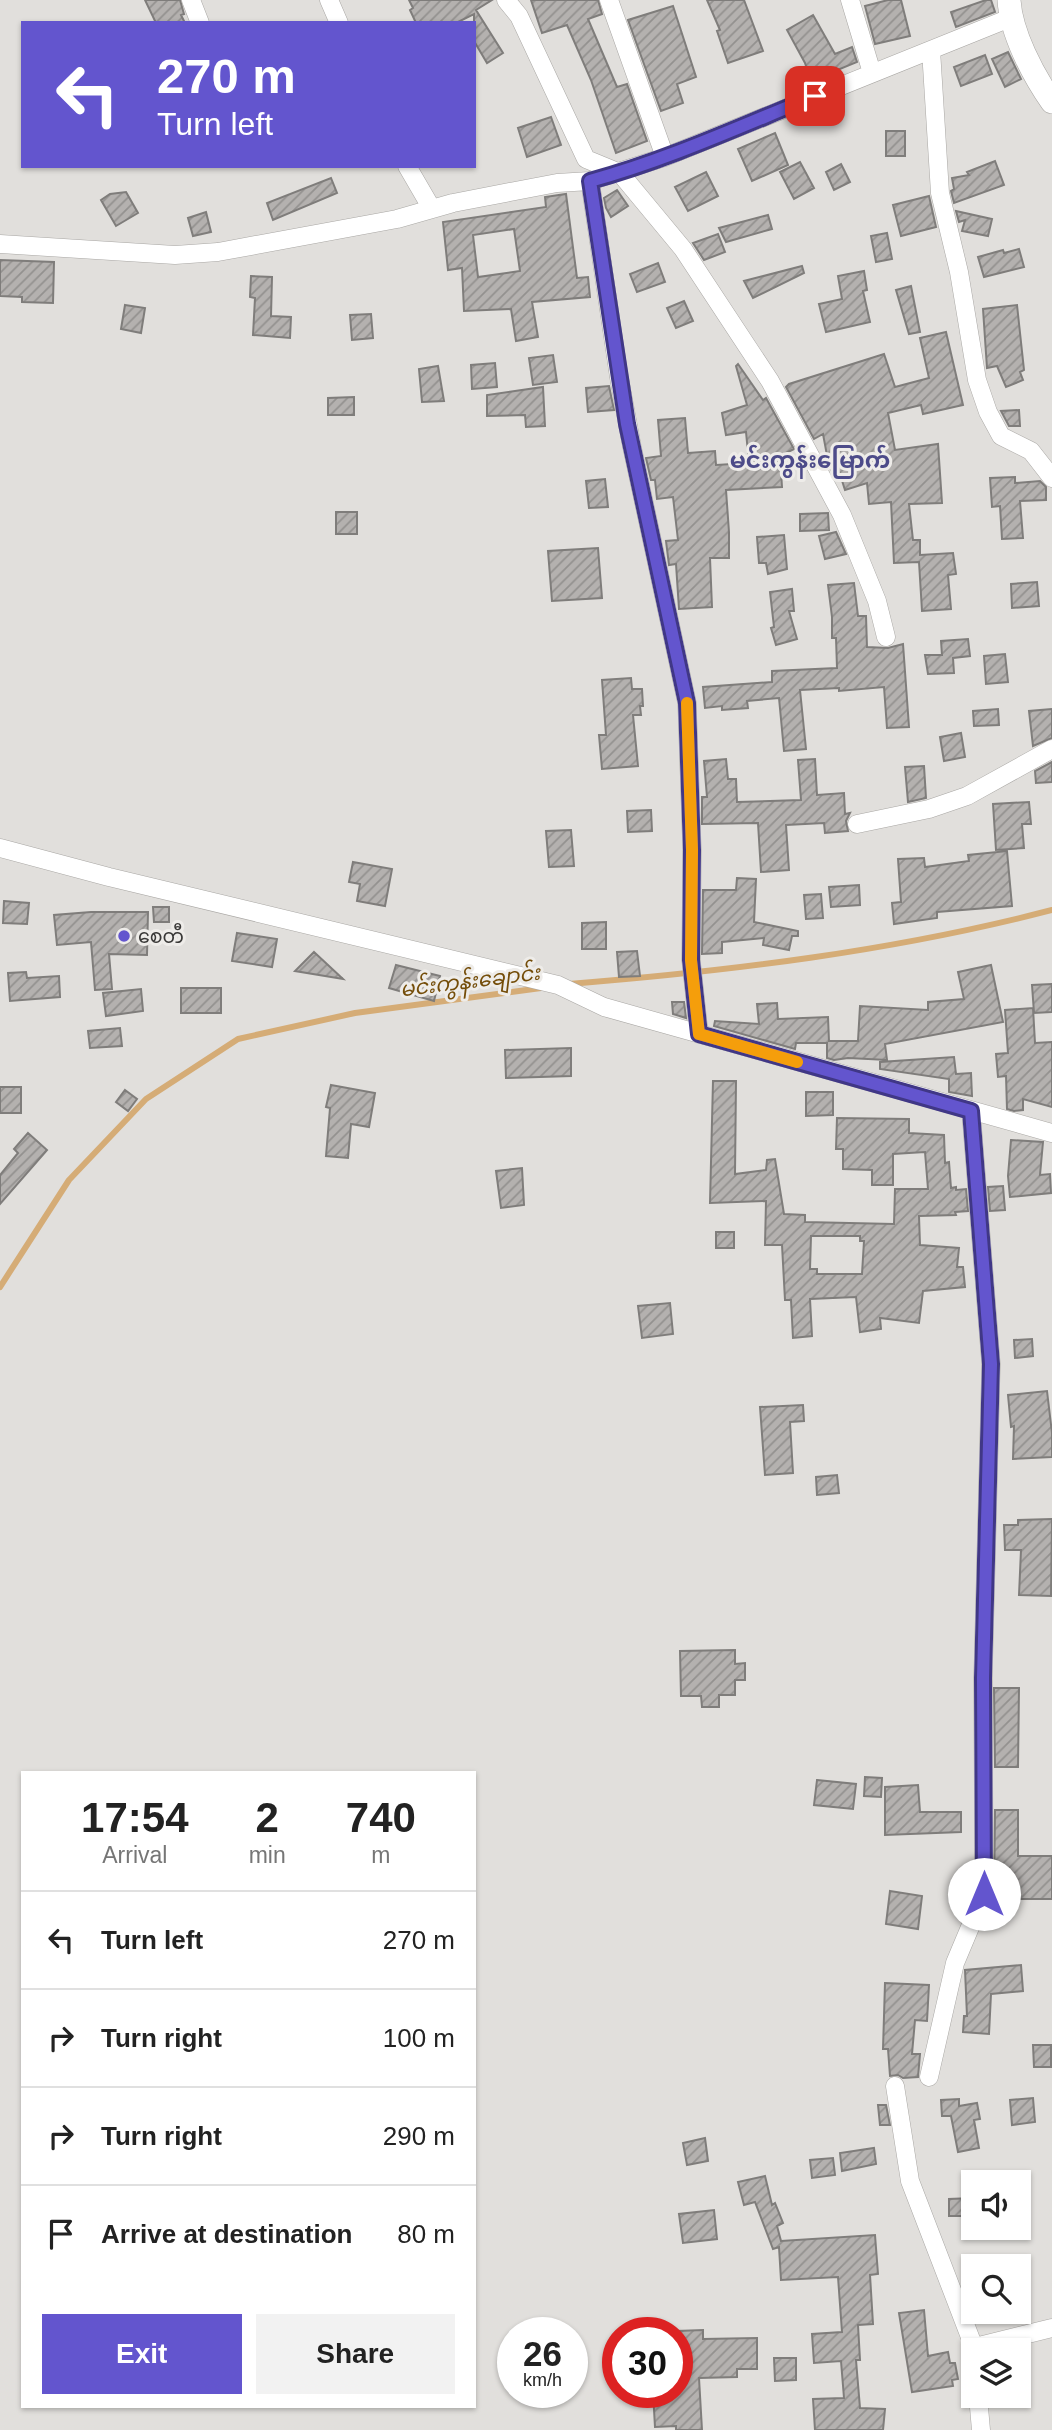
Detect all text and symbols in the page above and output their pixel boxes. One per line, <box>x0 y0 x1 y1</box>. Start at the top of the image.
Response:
icon: left <box>42 49 133 140</box>
text: 270 m <box>157 49 296 103</box>
pin <box>785 66 845 126</box>
icon: arrive <box>796 77 834 115</box>
text: Turn left <box>157 106 273 142</box>
district label: မင်းကွန်းမြောက် <box>730 444 890 479</box>
place label: စေတီ <box>138 922 184 947</box>
marker: စေတီ <box>116 928 132 944</box>
water label: မင်းကွန်းချောင်း <box>398 957 544 1006</box>
text: 17:54 <box>81 1794 189 1841</box>
text: 2 <box>255 1794 279 1841</box>
text: 740 <box>346 1794 416 1841</box>
text: Arrival <box>102 1842 167 1868</box>
text: min <box>249 1842 286 1868</box>
text: m <box>371 1842 390 1868</box>
position arrow <box>947 1857 1021 1931</box>
icon: left <box>42 1921 80 1959</box>
text: Turn left <box>101 1925 203 1955</box>
text: 270 m <box>383 1925 455 1955</box>
icon: right <box>42 2019 80 2057</box>
text: Turn right <box>101 2023 222 2053</box>
text: 100 m <box>383 2023 455 2053</box>
icon: right <box>42 2117 80 2155</box>
text: Turn right <box>101 2121 222 2151</box>
text: 290 m <box>383 2121 455 2151</box>
map controls <box>961 2170 1031 2408</box>
button: sound <box>961 2170 1031 2240</box>
icon: arrive <box>42 2215 80 2253</box>
text: Arrive at destination <box>101 2219 352 2249</box>
text: 80 m <box>397 2219 455 2249</box>
button: search <box>961 2254 1031 2324</box>
button: Exit <box>42 2314 242 2394</box>
button: Share <box>256 2314 455 2394</box>
speed limit sign: 30 <box>602 2317 693 2408</box>
text: 26 <box>523 2334 562 2373</box>
button: layers <box>961 2338 1031 2408</box>
text: km/h <box>523 2370 562 2390</box>

